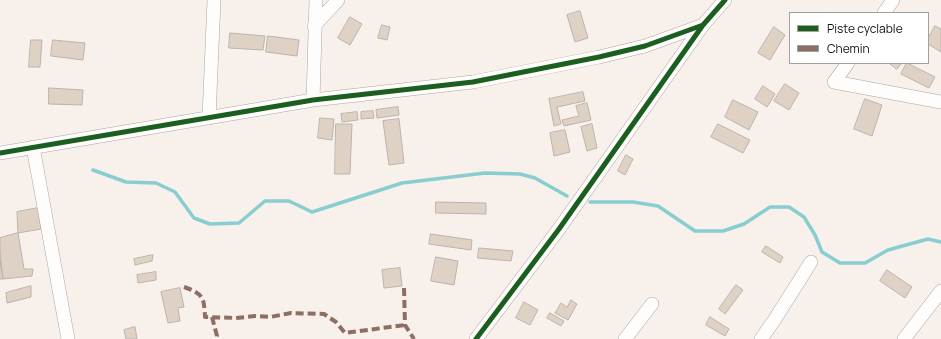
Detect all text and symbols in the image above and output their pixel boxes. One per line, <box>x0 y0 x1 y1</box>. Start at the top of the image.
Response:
legend <box>789 12 929 64</box>
text: Piste cyclable <box>827 20 903 37</box>
text: Chemin <box>827 40 870 57</box>

